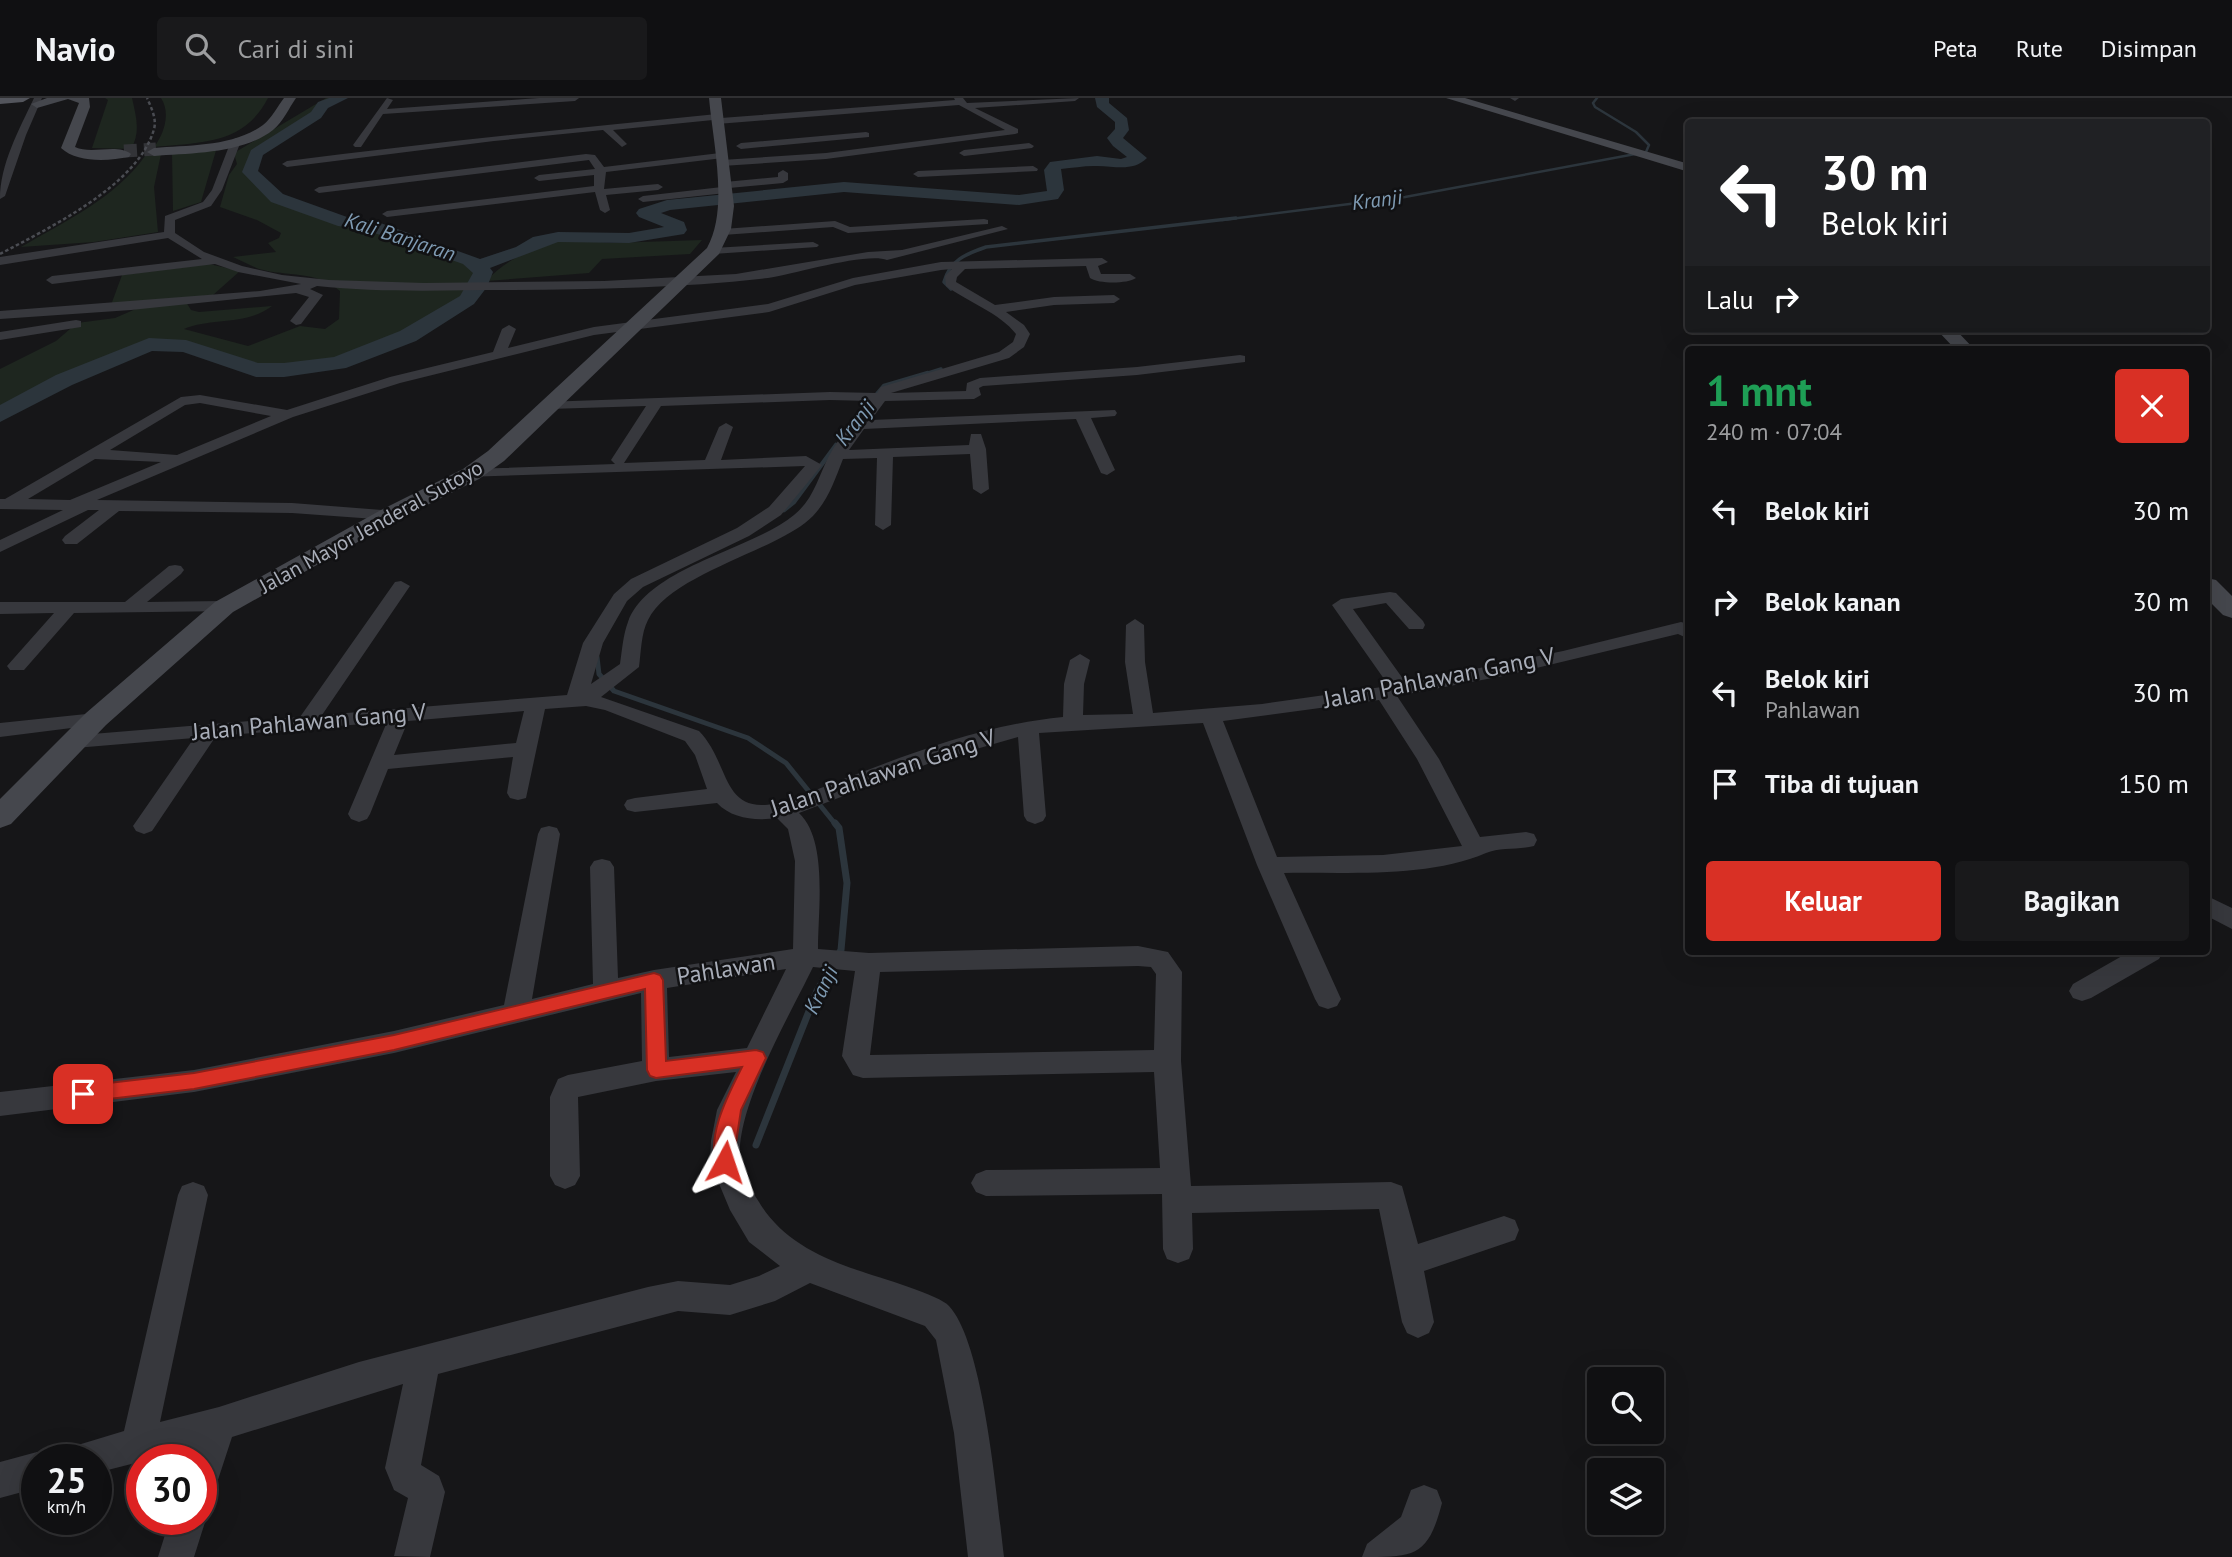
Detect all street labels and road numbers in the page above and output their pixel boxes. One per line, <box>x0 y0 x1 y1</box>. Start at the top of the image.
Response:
street label: Jalan Mayor Jenderal Sutoyo <box>253 454 487 600</box>
street label: Jalan Pahlawan Gang V <box>1320 640 1557 715</box>
street label: Jalan Pahlawan Gang V <box>190 696 428 747</box>
street label: Jalan Pahlawan Gang V <box>765 721 1000 824</box>
street label: Pahlawan <box>675 945 777 992</box>

